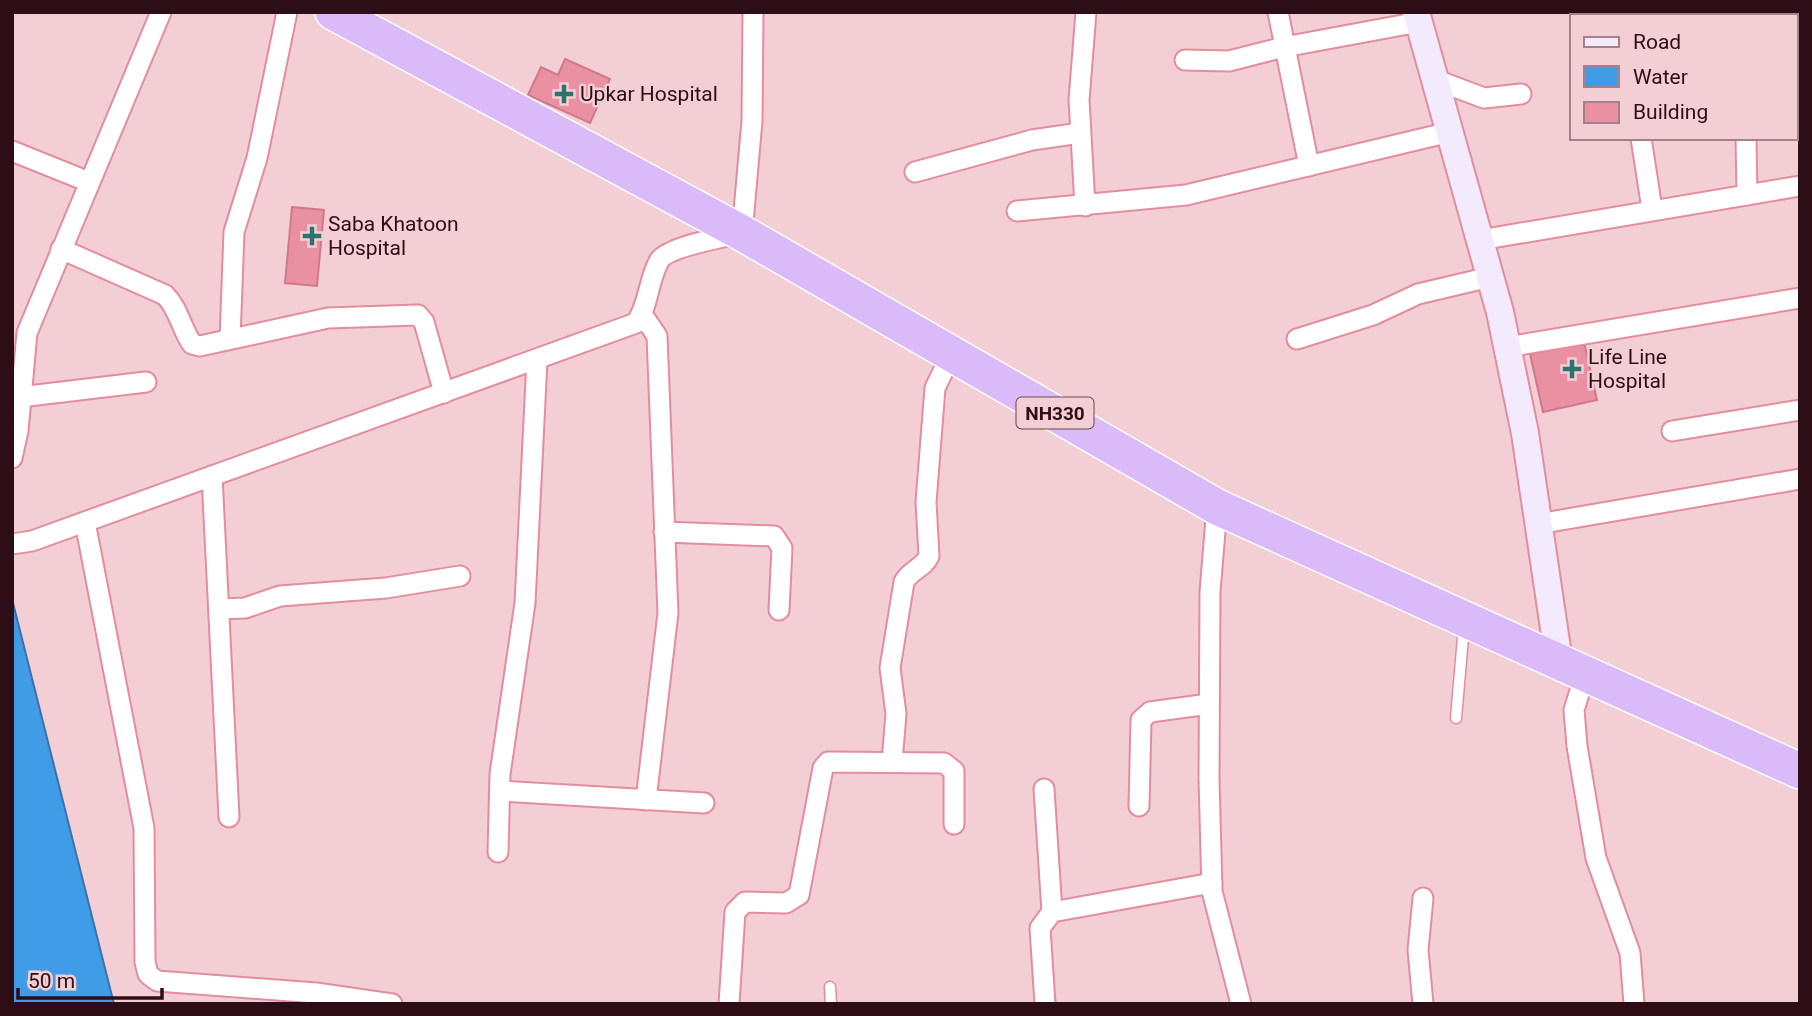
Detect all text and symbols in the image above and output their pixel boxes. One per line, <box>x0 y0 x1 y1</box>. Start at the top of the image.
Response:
legend <box>1570 14 1798 140</box>
text: Road <box>1633 30 1681 54</box>
text: Water <box>1633 65 1688 89</box>
place label: Upkar Hospital <box>580 82 718 106</box>
marker: Upkar Hospital <box>554 84 574 104</box>
text: Building <box>1633 100 1708 124</box>
place label: Saba Khatoon Hospital <box>328 212 459 260</box>
marker: Saba Khatoon Hospital <box>302 226 322 246</box>
place label: Life Line Hospital <box>1588 345 1667 393</box>
marker: Life Line Hospital <box>1562 359 1582 379</box>
road number: NH330 <box>1016 398 1094 428</box>
scale bar <box>18 956 161 1000</box>
text: 50 m <box>28 969 75 993</box>

